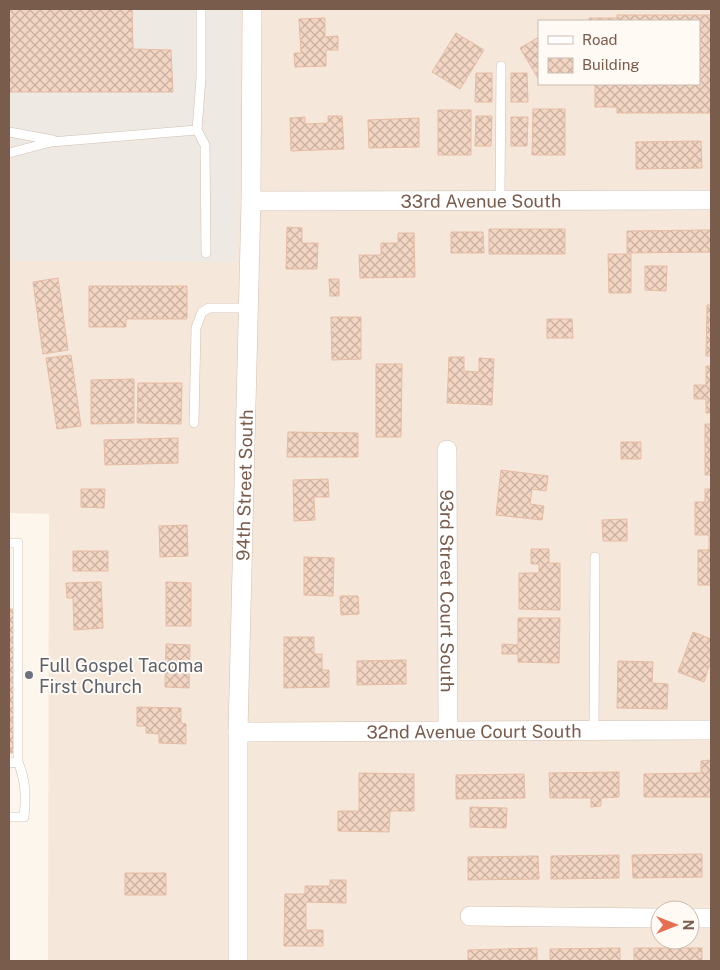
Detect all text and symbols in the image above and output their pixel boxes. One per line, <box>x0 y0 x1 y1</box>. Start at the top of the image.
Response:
legend <box>538 20 700 85</box>
text: Road <box>582 31 618 48</box>
text: Building <box>582 56 640 73</box>
street label: 33rd Avenue South <box>401 190 561 211</box>
street label: 94th Street South <box>232 409 256 561</box>
street label: 93rd Street Court South <box>437 490 458 692</box>
place label: Full Gospel Tacoma First Church <box>39 655 203 697</box>
marker: Full Gospel Tacoma First Church <box>23 669 35 681</box>
street label: 32nd Avenue Court South <box>366 720 582 742</box>
north arrow <box>650 900 700 950</box>
text: N <box>680 920 696 930</box>

